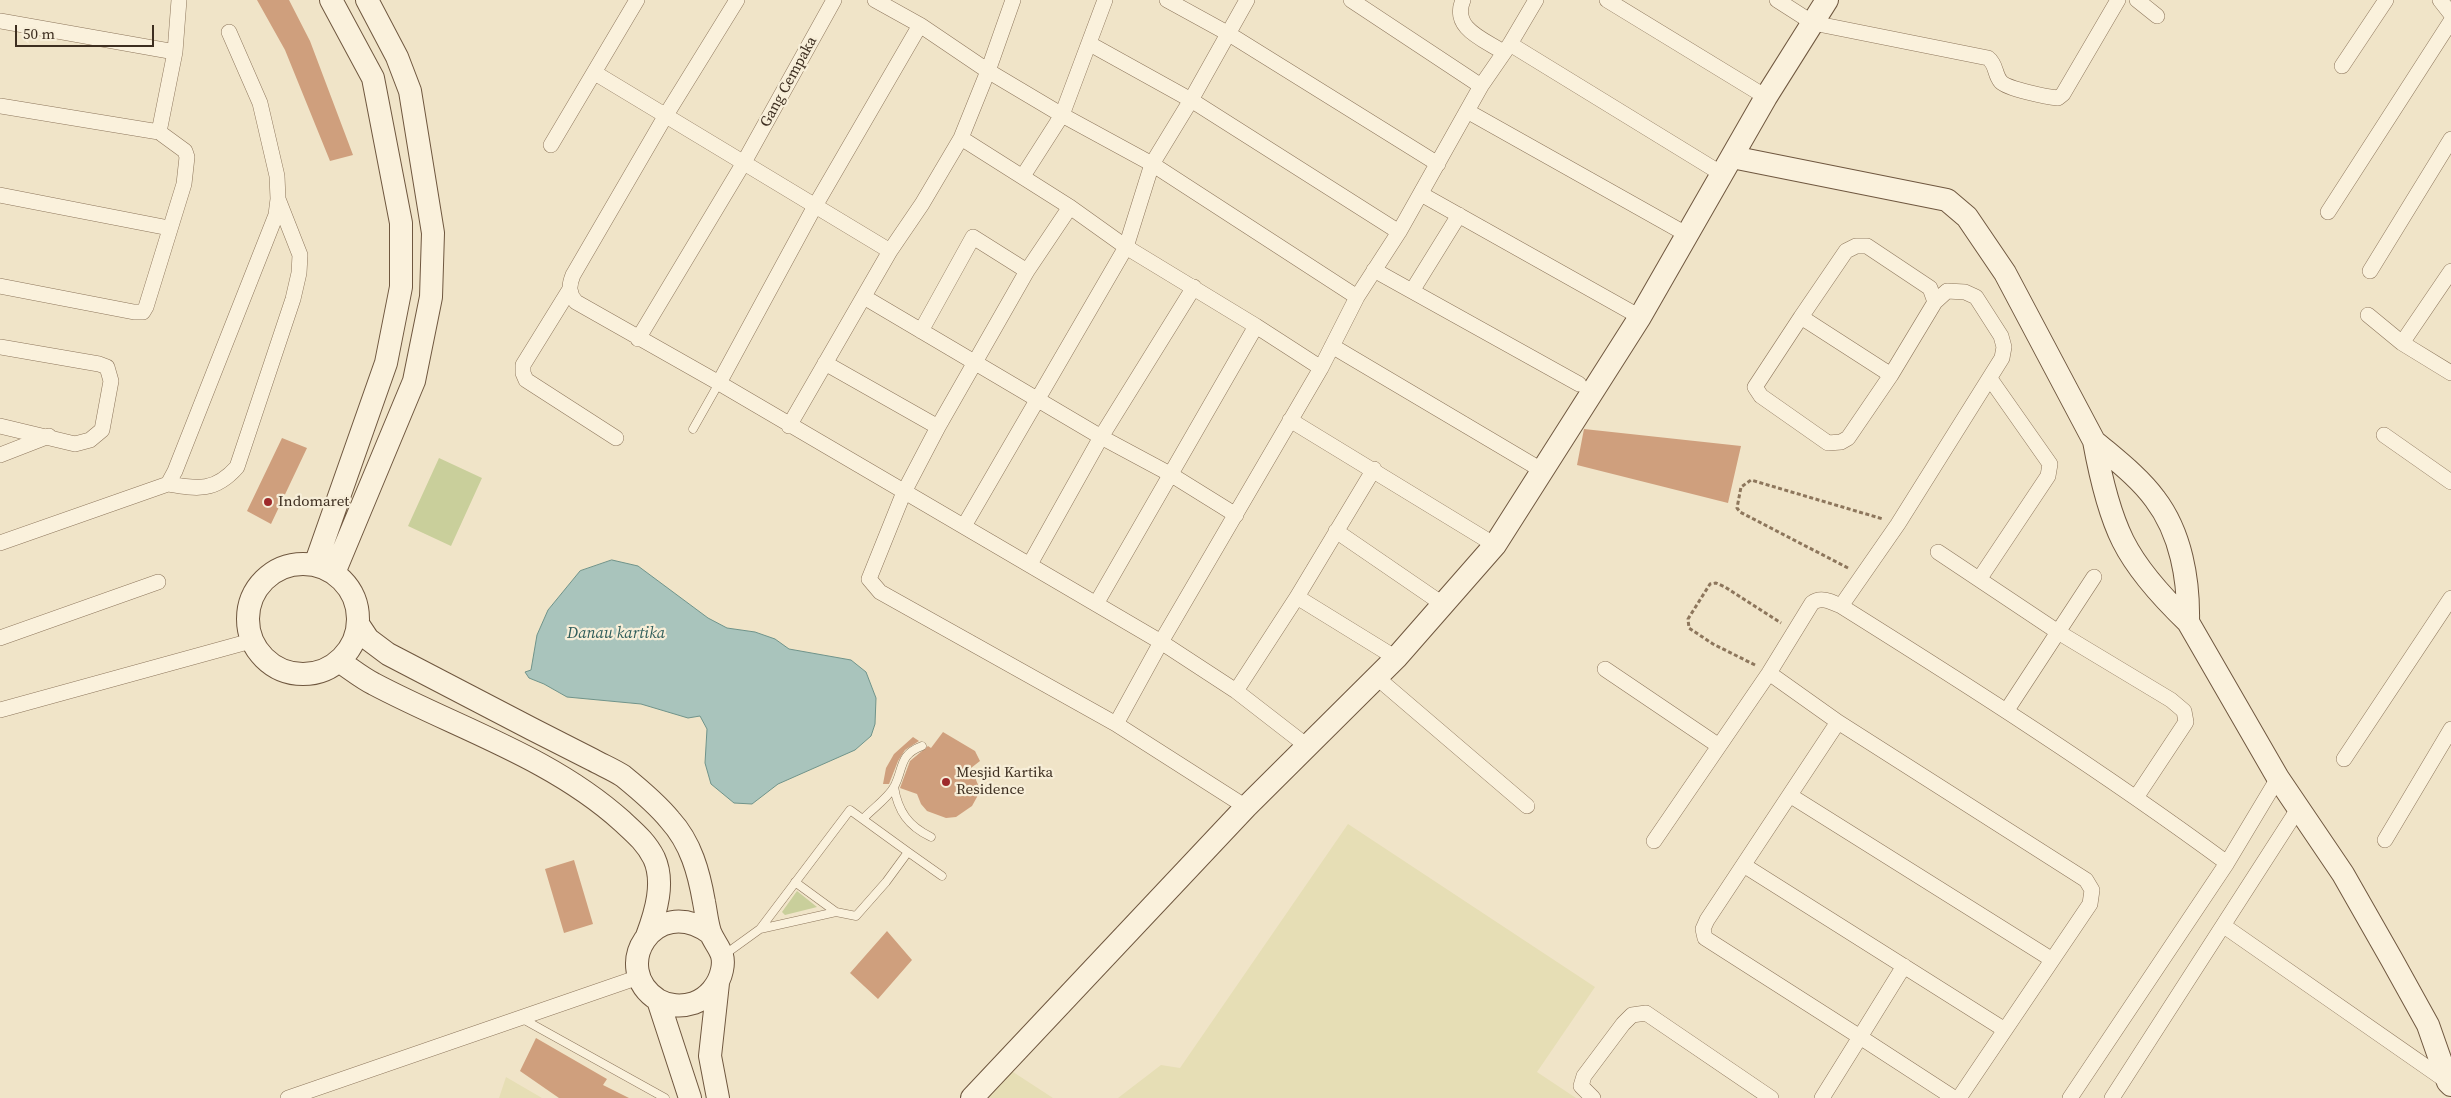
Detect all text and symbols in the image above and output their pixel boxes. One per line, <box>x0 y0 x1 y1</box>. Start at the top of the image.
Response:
scale bar <box>18 15 156 47</box>
text: 50 m <box>23 23 55 44</box>
street label: Gang Cempaka <box>757 34 821 130</box>
place label: Indomaret <box>278 493 349 511</box>
marker: Indomaret <box>262 496 274 508</box>
water label: Danau kartika <box>567 624 665 644</box>
place label: Mesjid Kartika Residence <box>956 764 1053 799</box>
marker: Mesjid Kartika Residence <box>940 776 952 788</box>

